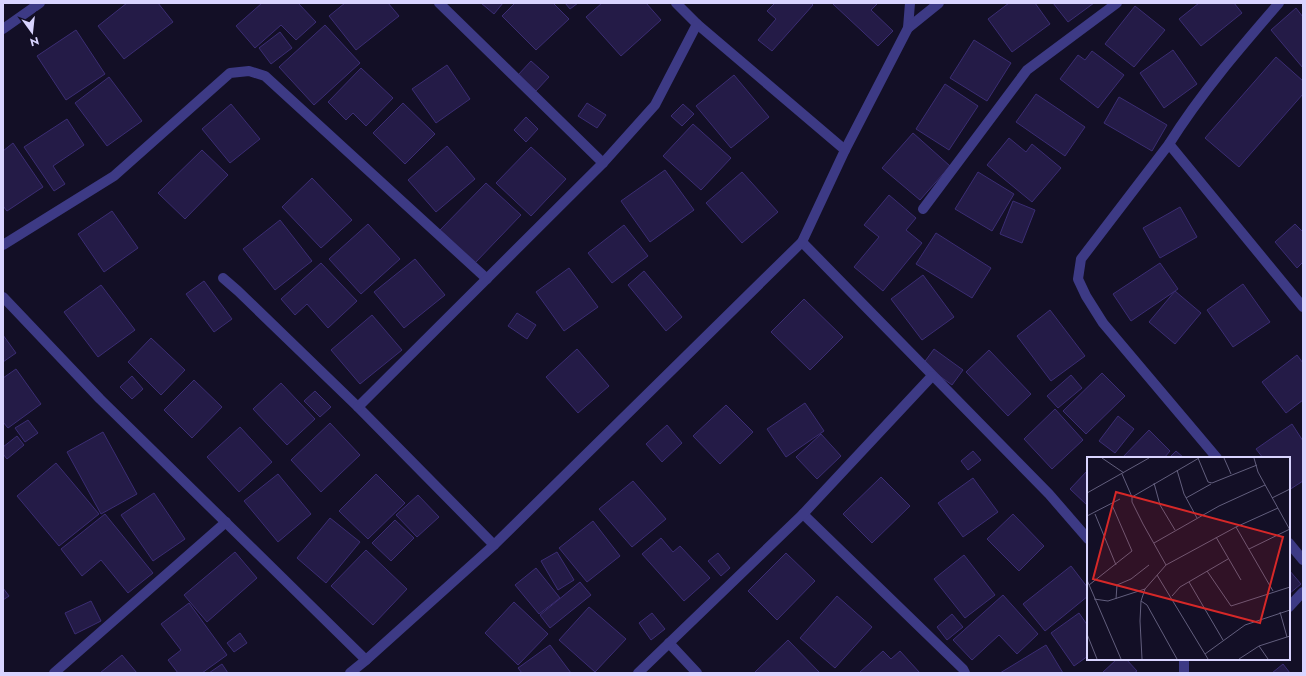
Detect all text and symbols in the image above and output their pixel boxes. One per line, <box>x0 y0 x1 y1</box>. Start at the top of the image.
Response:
north arrow <box>12 12 52 52</box>
text: N <box>28 33 41 51</box>
inset map <box>1087 457 1290 660</box>

